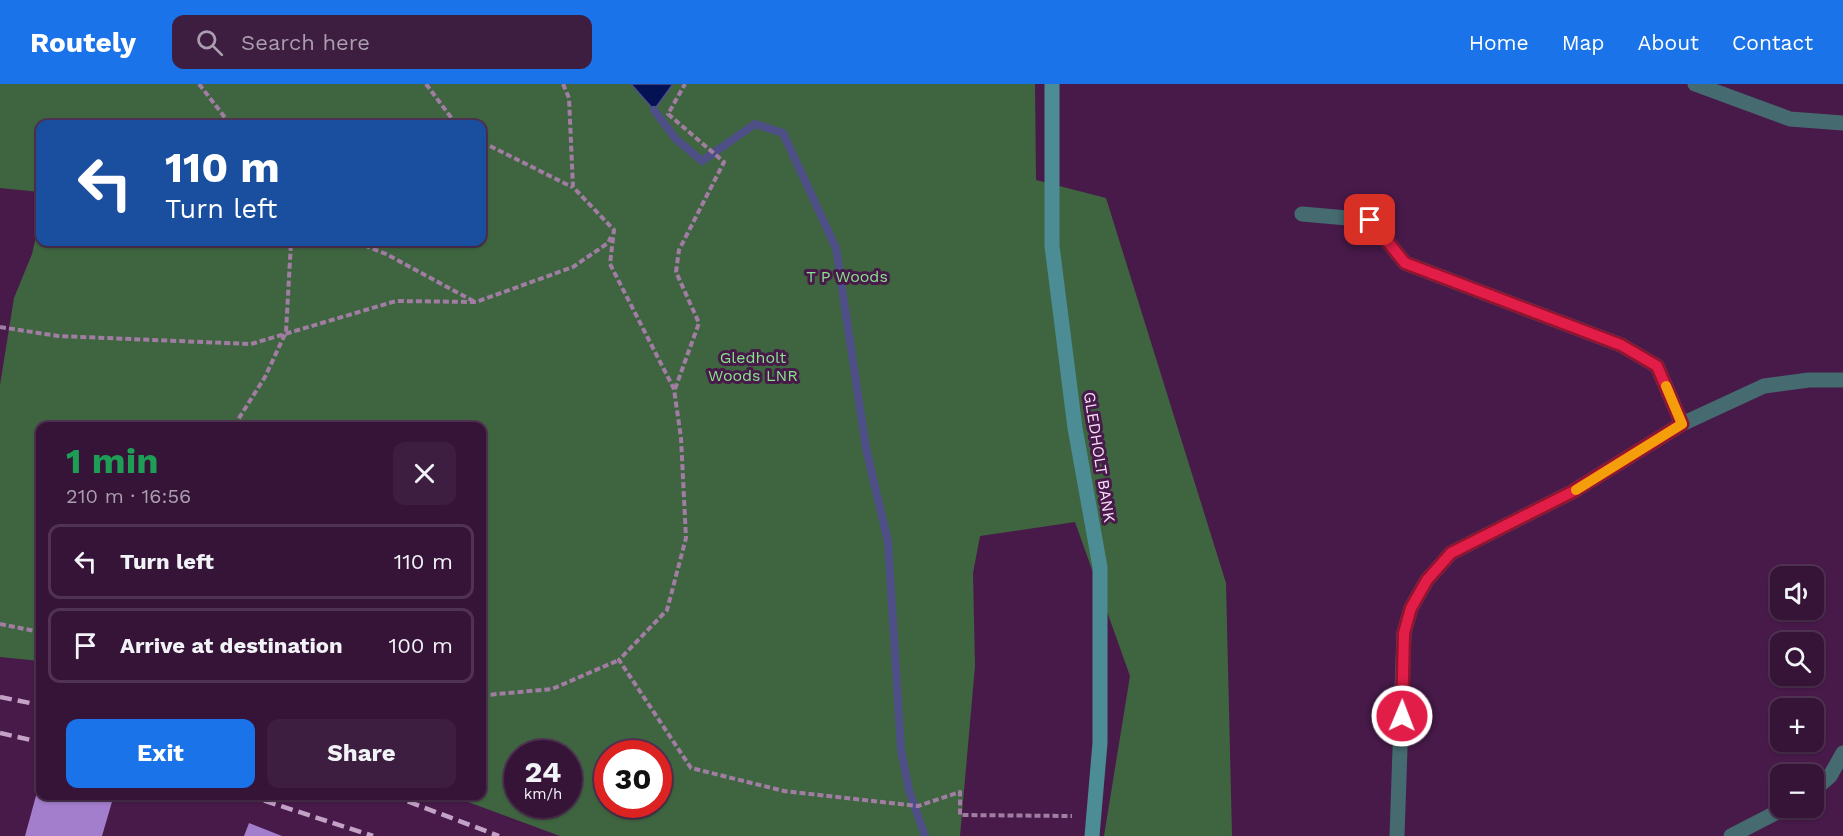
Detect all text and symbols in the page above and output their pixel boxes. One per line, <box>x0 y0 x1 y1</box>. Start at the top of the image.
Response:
search box <box>172 15 592 69</box>
text: Routely <box>30 26 136 59</box>
icon: search <box>193 26 226 59</box>
text: Search here <box>241 30 370 55</box>
text: Home <box>1469 30 1529 55</box>
text: Map <box>1562 30 1605 55</box>
text: About <box>1638 30 1699 55</box>
text: Contact <box>1732 30 1813 55</box>
text: 110 m <box>165 143 280 192</box>
icon: left <box>66 144 144 222</box>
text: Turn left <box>165 193 277 225</box>
pin <box>1344 194 1395 245</box>
icon: arrive <box>1353 203 1386 236</box>
park label: T P Woods <box>806 267 888 286</box>
park label: Gledholt Woods LNR <box>708 348 798 385</box>
street label: GLEDHOLT BANK <box>1080 390 1119 524</box>
text: 1 min <box>66 440 158 482</box>
button: close <box>393 442 456 505</box>
text: 210 m · 16:56 <box>66 484 191 508</box>
icon: left <box>69 545 102 578</box>
text: Turn left <box>120 549 214 574</box>
text: 110 m <box>394 549 453 574</box>
map controls <box>1770 566 1824 818</box>
button: sound <box>1770 566 1824 620</box>
icon: arrive <box>69 629 102 662</box>
button: search <box>1770 632 1824 686</box>
text: Arrive at destination <box>120 633 343 658</box>
text: 100 m <box>389 633 453 658</box>
position arrow <box>1370 684 1434 748</box>
button: + <box>1770 698 1824 752</box>
button: Exit <box>66 719 255 788</box>
button: Share <box>267 719 456 788</box>
speed limit sign: 30 <box>594 740 672 818</box>
text: 24 <box>525 754 561 789</box>
button: − <box>1770 764 1824 818</box>
text: km/h <box>524 785 562 803</box>

